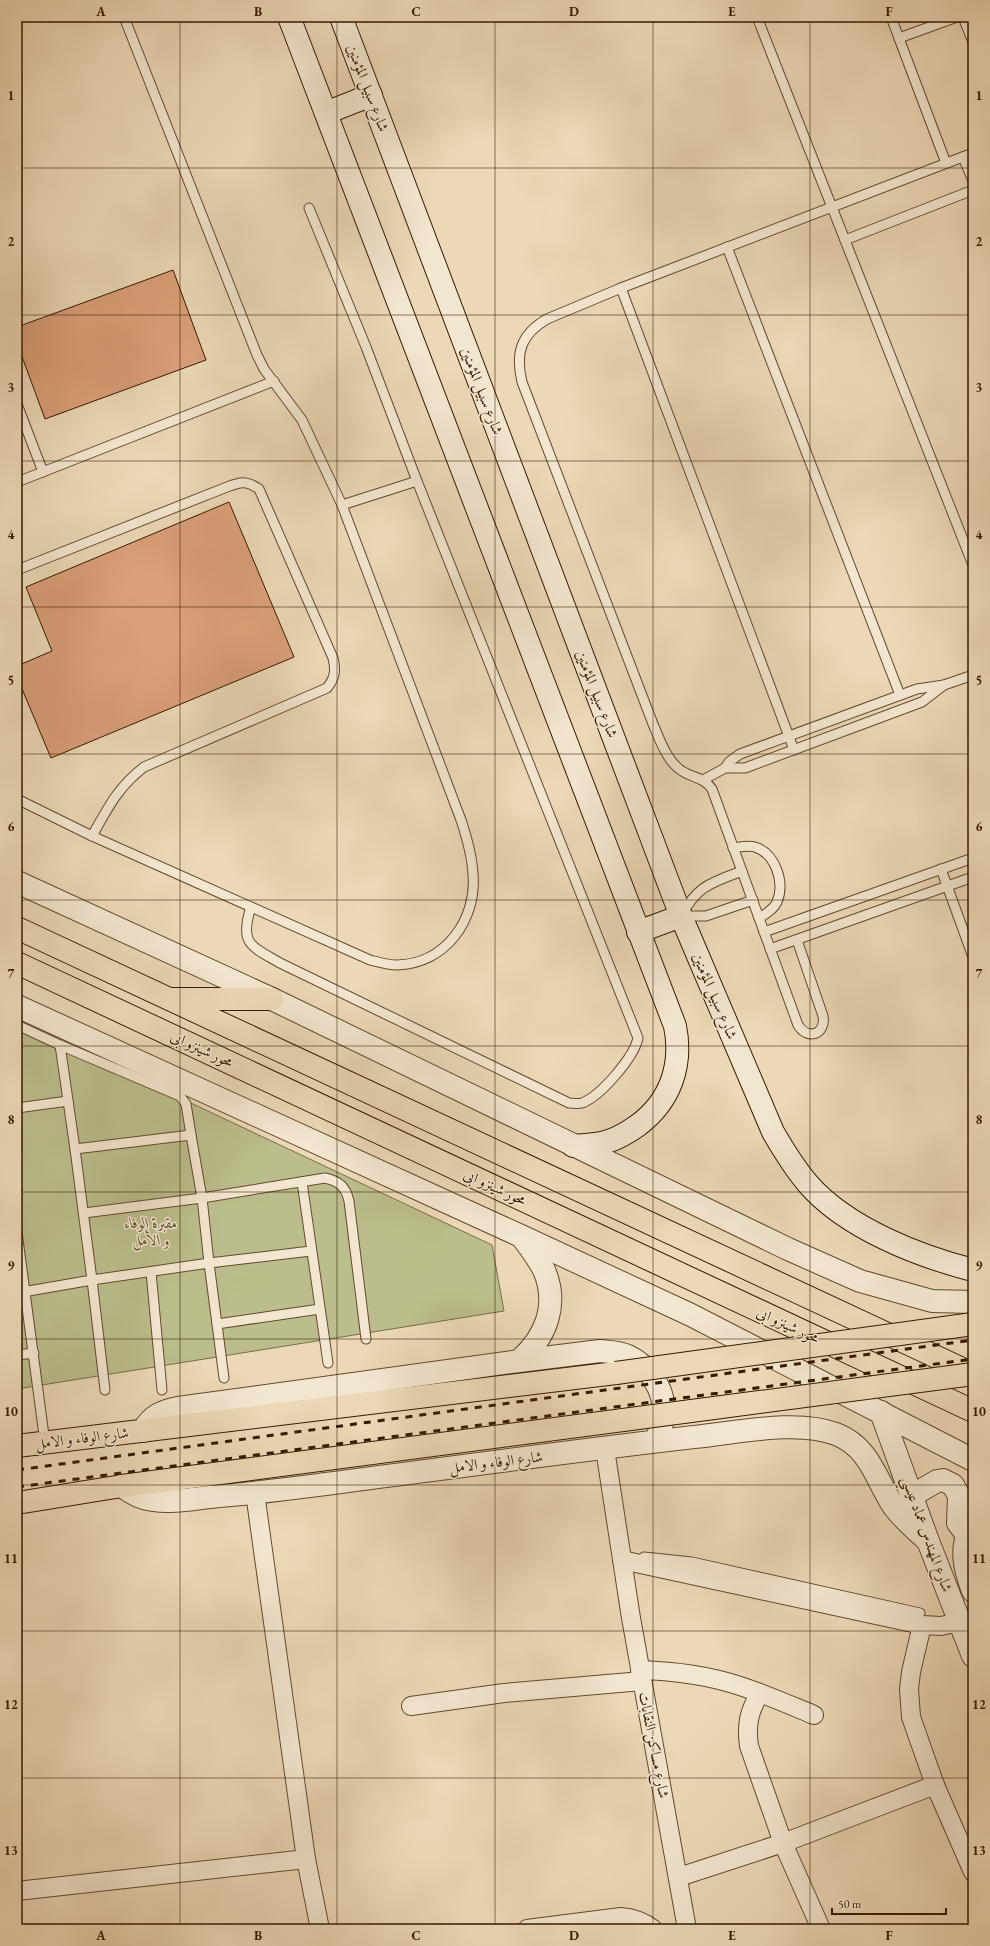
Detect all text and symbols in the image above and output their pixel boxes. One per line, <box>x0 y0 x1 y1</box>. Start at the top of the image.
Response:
text: A <box>95 3 106 20</box>
text: B <box>254 3 262 20</box>
text: C <box>411 3 421 20</box>
text: D <box>569 3 579 20</box>
text: E <box>728 3 736 20</box>
text: F <box>885 3 893 20</box>
street label: شارع سبيل المؤمنين <box>339 41 394 136</box>
text: 1 <box>8 87 15 104</box>
text: 1 <box>976 87 983 104</box>
text: 2 <box>8 233 15 250</box>
text: 2 <box>976 233 983 250</box>
street label: شارع سبيل المؤمنين <box>453 344 508 439</box>
text: 3 <box>8 379 15 396</box>
text: 3 <box>976 379 983 396</box>
text: 4 <box>8 526 15 543</box>
text: 4 <box>976 526 983 543</box>
street label: شارع سبيل المؤمنين <box>568 647 623 742</box>
text: 5 <box>8 672 14 689</box>
text: 5 <box>976 672 982 689</box>
text: 6 <box>8 818 15 835</box>
text: 6 <box>976 818 983 835</box>
street label: شارع سبيل المؤمنين <box>685 950 742 1044</box>
text: 7 <box>8 965 15 982</box>
text: 7 <box>976 965 983 982</box>
street label: محور شينزو ابى <box>167 1026 237 1073</box>
text: 8 <box>8 1111 15 1128</box>
text: 8 <box>976 1111 983 1128</box>
street label: محور شينزو ابى <box>460 1164 530 1211</box>
park label: مقبرة الوفاء و الأمل <box>125 1213 177 1251</box>
text: 9 <box>8 1257 15 1274</box>
text: 9 <box>976 1257 983 1274</box>
street label: محور شينزو ابى <box>753 1302 823 1349</box>
text: 10 <box>4 1403 18 1420</box>
text: 10 <box>972 1403 986 1420</box>
street label: شارع الوفاء و الامل <box>34 1422 130 1457</box>
street label: شارع الوفاء و الامل <box>448 1446 544 1481</box>
street label: شارع المهندس عماد عيسي <box>893 1473 957 1596</box>
text: 11 <box>4 1550 18 1567</box>
text: 11 <box>972 1550 986 1567</box>
street label: شارع مساكن النقابات <box>631 1690 674 1800</box>
text: 12 <box>4 1696 18 1713</box>
text: 12 <box>972 1696 986 1713</box>
text: 13 <box>4 1842 18 1859</box>
text: 13 <box>972 1842 986 1859</box>
scale bar <box>832 1890 946 1916</box>
text: 50 m <box>838 1896 862 1912</box>
text: A <box>95 1927 106 1944</box>
text: B <box>254 1927 262 1944</box>
text: C <box>411 1927 421 1944</box>
text: D <box>569 1927 579 1944</box>
text: E <box>728 1927 736 1944</box>
text: F <box>885 1927 893 1944</box>

